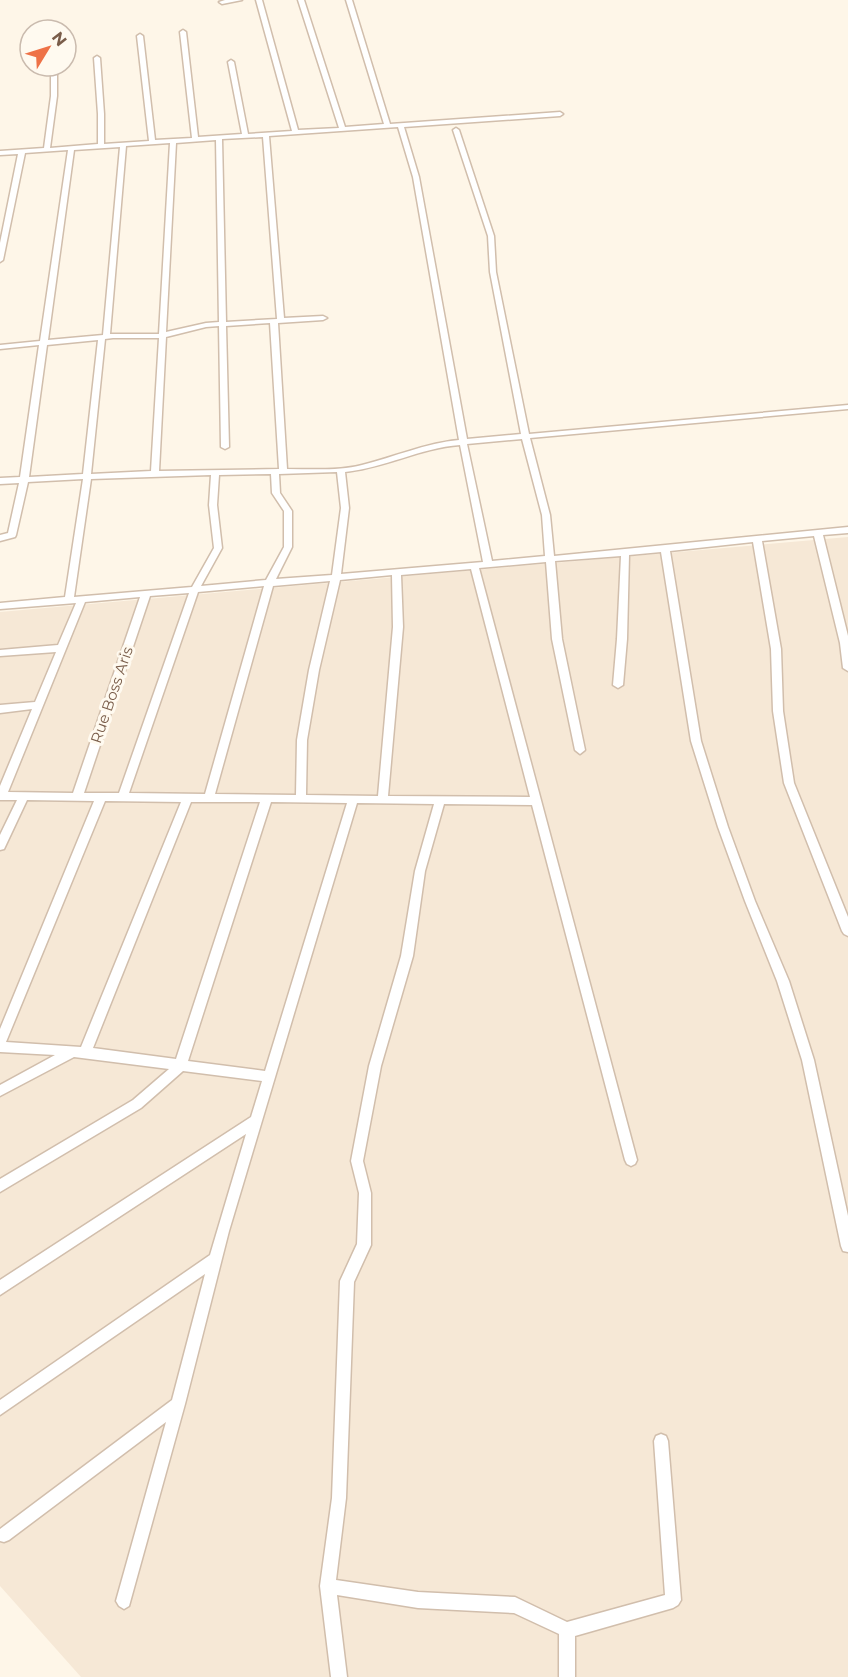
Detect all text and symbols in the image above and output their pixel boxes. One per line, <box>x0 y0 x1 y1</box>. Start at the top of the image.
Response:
north arrow <box>18 18 78 78</box>
text: N <box>48 28 71 50</box>
street label: Rue Boss Aris <box>86 644 137 746</box>

